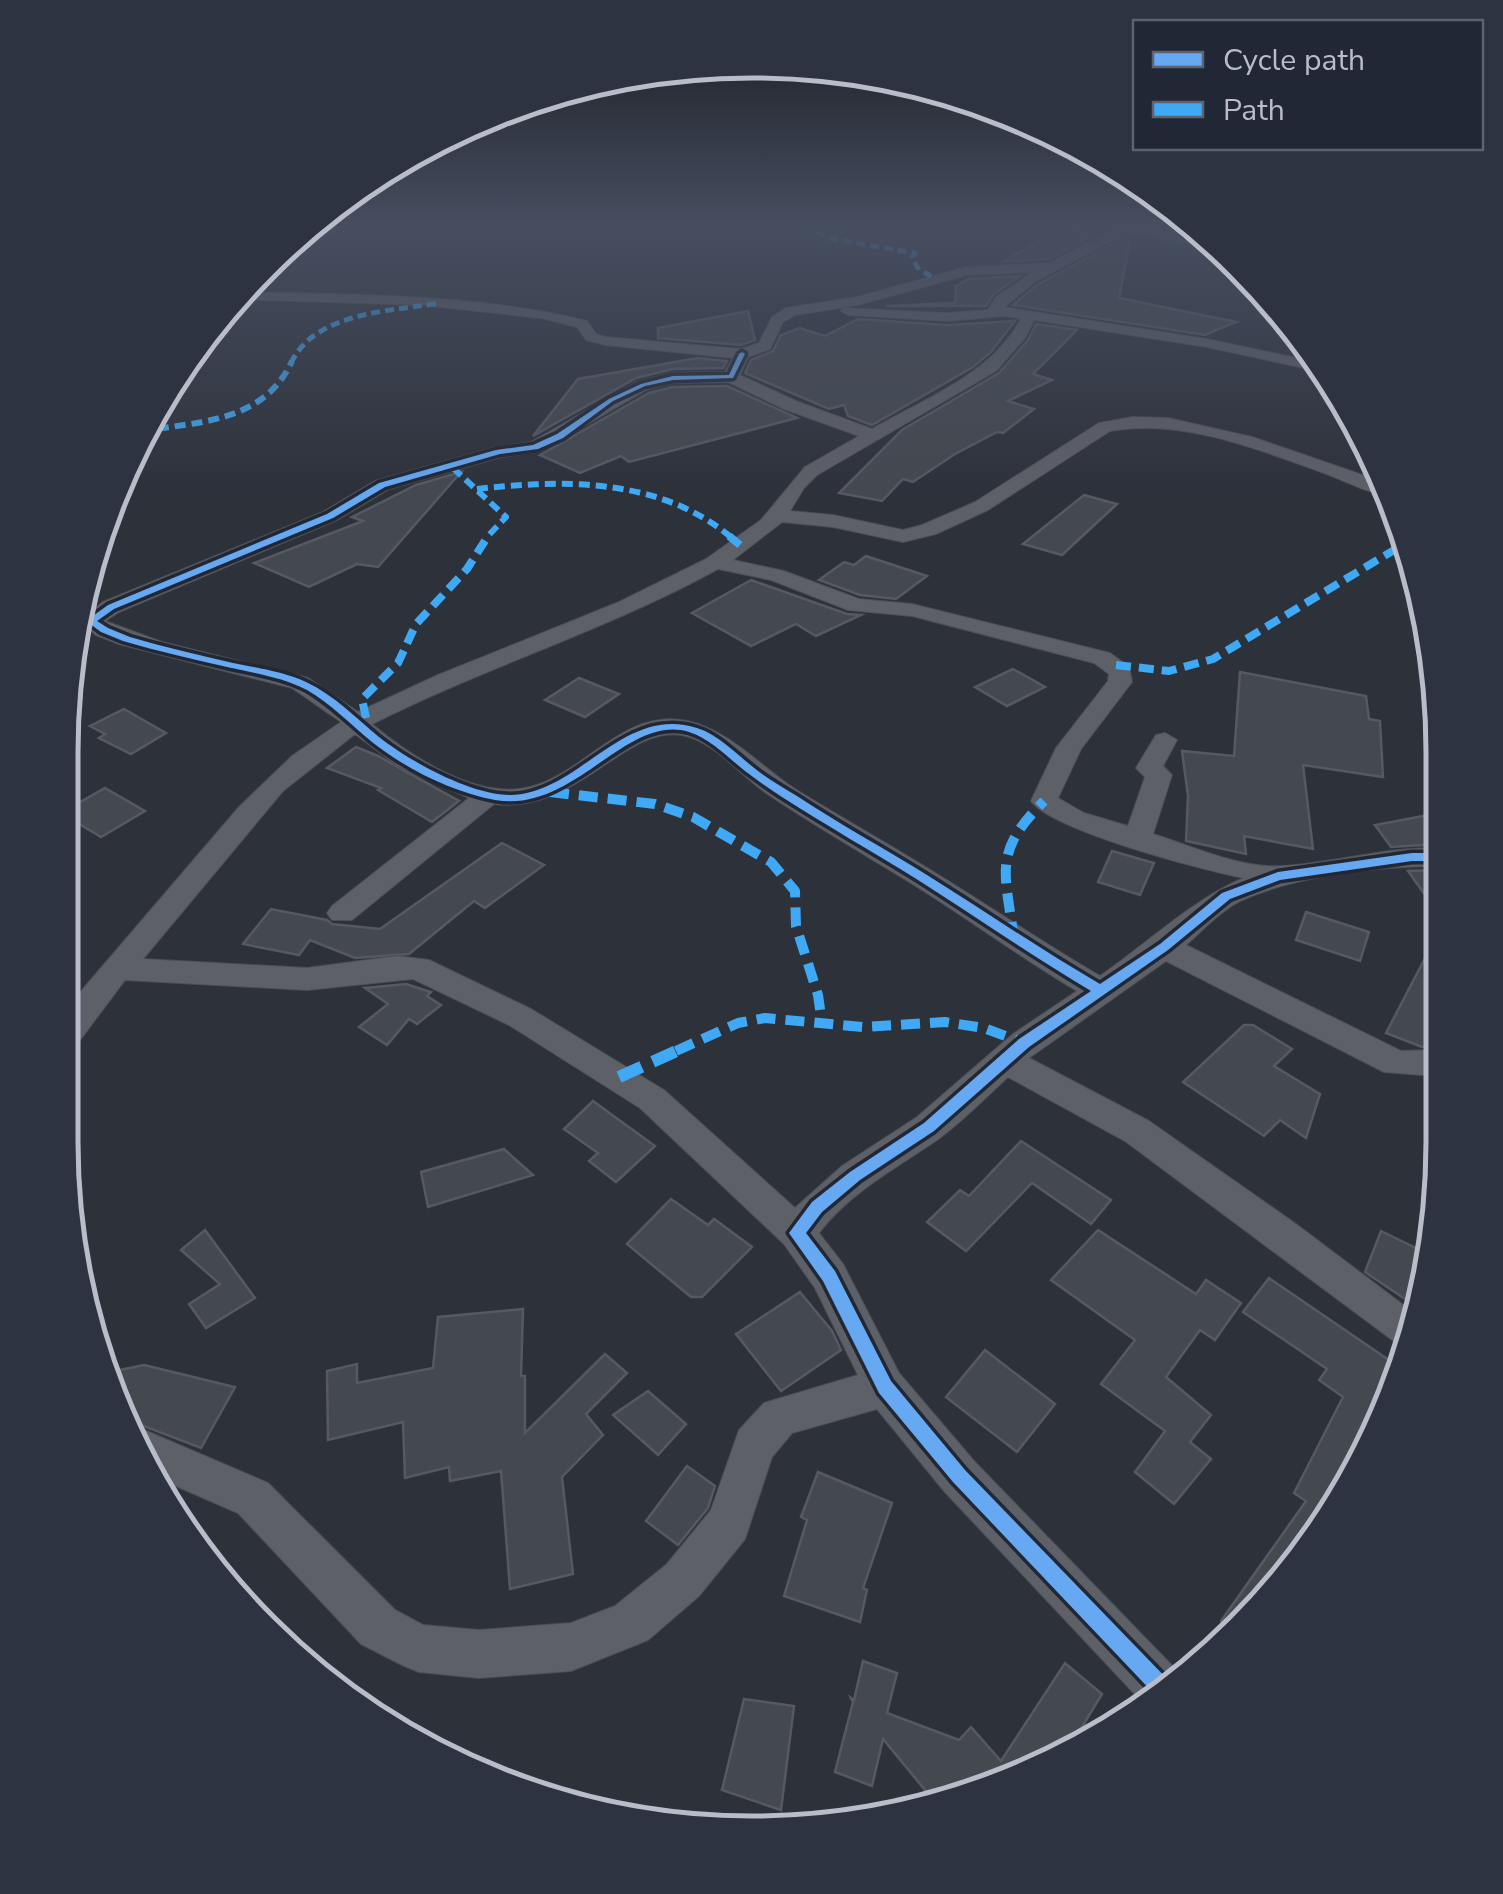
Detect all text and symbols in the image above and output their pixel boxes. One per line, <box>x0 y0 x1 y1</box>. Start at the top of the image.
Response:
legend <box>1133 20 1483 150</box>
text: Cycle path <box>1223 40 1365 81</box>
text: Path <box>1223 90 1285 131</box>

